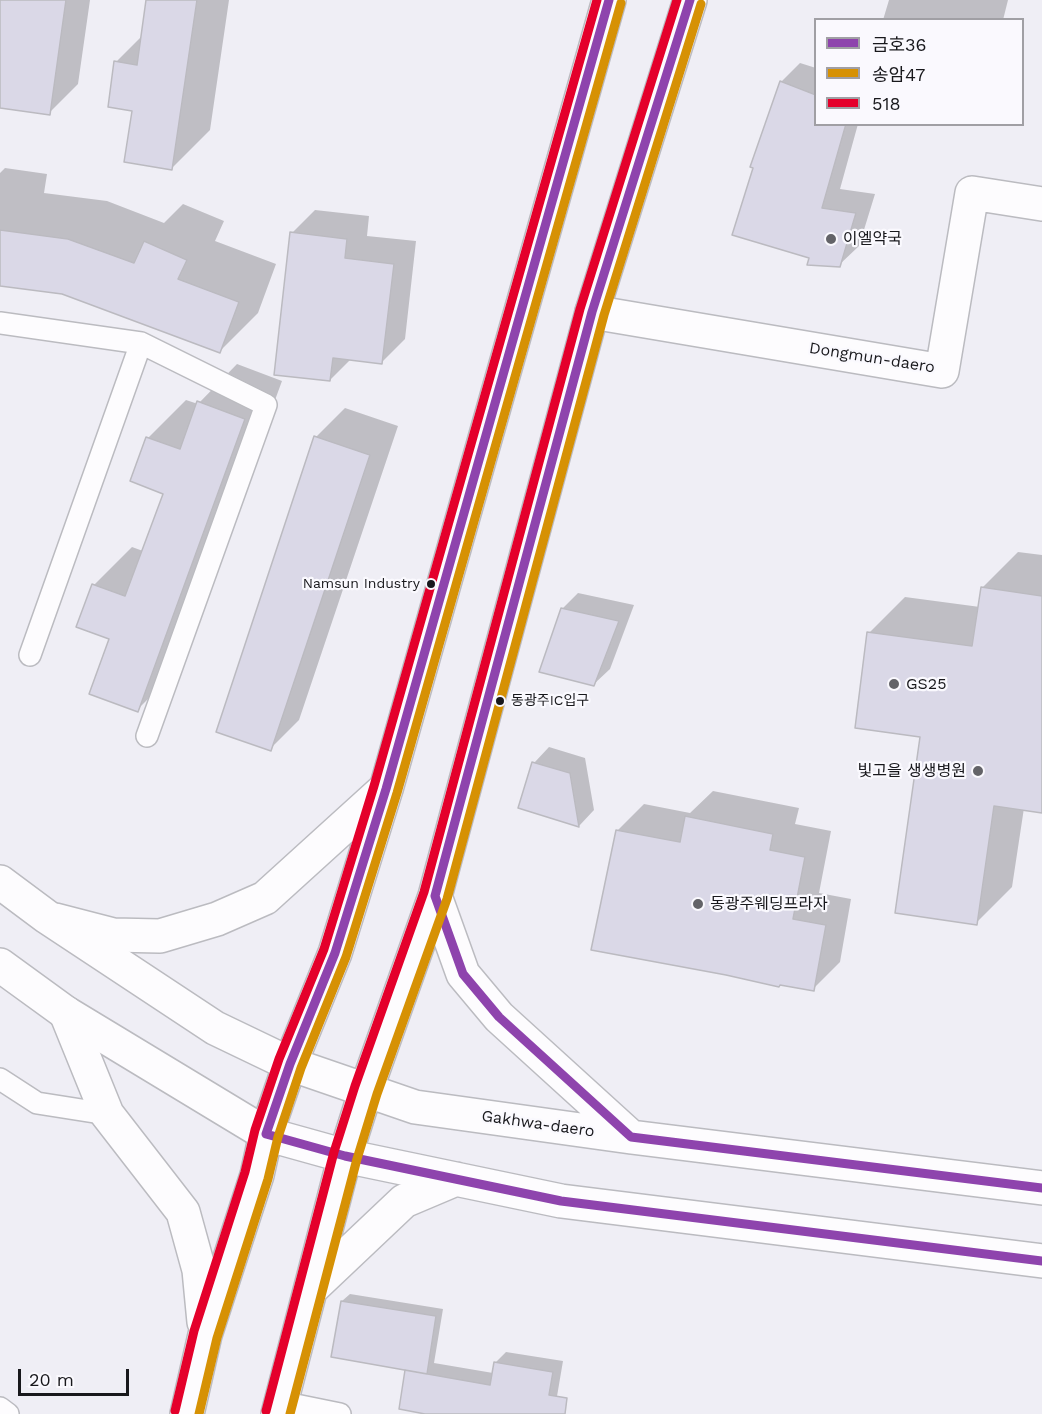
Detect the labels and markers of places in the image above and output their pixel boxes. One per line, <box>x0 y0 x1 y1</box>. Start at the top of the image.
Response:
place label: 이엘약국 <box>843 229 902 249</box>
marker: 이엘약국 <box>824 232 838 246</box>
place label: Namsun Industry <box>303 576 420 592</box>
marker: Namsun Industry <box>425 578 437 590</box>
place label: GS25 <box>906 674 946 694</box>
marker: GS25 <box>887 677 901 691</box>
place label: 동광주IC입구 <box>511 693 589 709</box>
marker: 동광주IC입구 <box>494 695 506 707</box>
place label: 빛고을 생생병원 <box>858 761 966 781</box>
marker: 빛고을 생생병원 <box>971 764 985 778</box>
place label: 동광주웨딩프라자 <box>710 894 828 914</box>
marker: 동광주웨딩프라자 <box>691 897 705 911</box>

